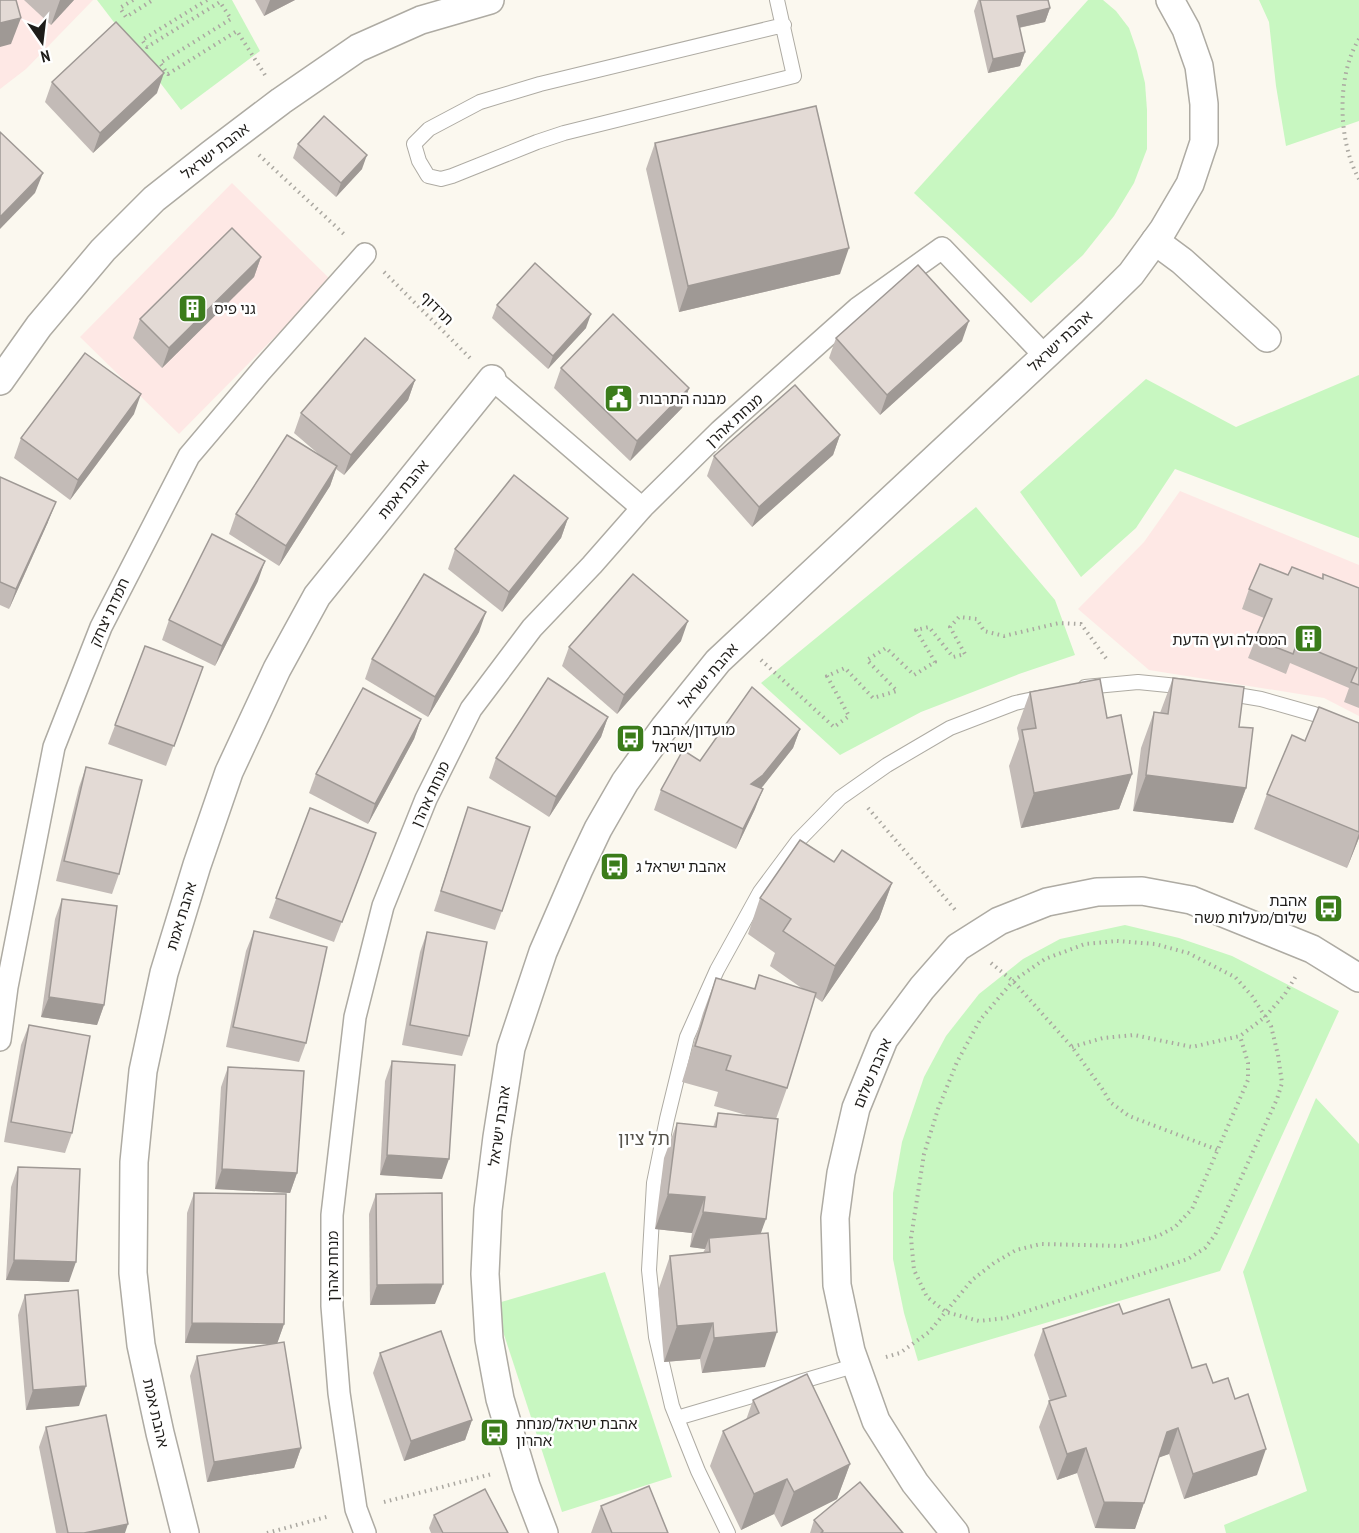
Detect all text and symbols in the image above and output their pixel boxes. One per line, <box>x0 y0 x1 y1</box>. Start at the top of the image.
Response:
north arrow <box>12 12 72 72</box>
text: N <box>39 46 52 67</box>
street label: אהבת ישראל <box>177 119 253 183</box>
street label: תרדוף <box>416 287 458 329</box>
building icon: גני פיס <box>177 292 209 324</box>
place label: גני פיס <box>214 299 256 318</box>
street label: אהבת ישראל <box>1024 306 1096 376</box>
public building icon: מבנה התרבות <box>602 382 634 414</box>
place label: מבנה התרבות <box>639 389 726 408</box>
street label: מנחת אהרן <box>701 389 767 451</box>
street label: אהבת אמת <box>373 456 433 522</box>
street label: חמדת יצחק <box>85 575 133 649</box>
building icon: המסילה ועץ הדעת <box>1292 623 1324 655</box>
place label: המסילה ועץ הדעת <box>1172 630 1287 649</box>
street label: אהבת ישראל <box>674 639 742 713</box>
place label: מועדון/אהבת ישראל <box>652 720 735 756</box>
bus stop icon: מועדון/אהבת ישראל <box>615 722 647 754</box>
street label: מנחת אהרן <box>406 758 454 830</box>
bus stop icon: אהבת ישראל ג <box>599 850 631 882</box>
place label: אהבת ישראל ג <box>636 857 726 876</box>
street label: אהבת אמת <box>162 879 200 953</box>
place label: אהבת שלום/מעלות משה <box>1194 891 1307 927</box>
bus stop icon: אהבת שלום/מעלות משה <box>1312 893 1344 925</box>
street label: אהבת שלום <box>849 1035 895 1111</box>
street label: אהבת ישראל <box>484 1084 514 1168</box>
district label: תל ציון <box>618 1127 670 1150</box>
street label: מנחת אהרן <box>323 1231 342 1301</box>
street label: אהבת אמת <box>139 1376 173 1450</box>
place label: אהבת ישראל/מנחת אהרון <box>516 1414 637 1450</box>
bus stop icon: אהבת ישראל/מנחת אהרון <box>479 1416 511 1448</box>

